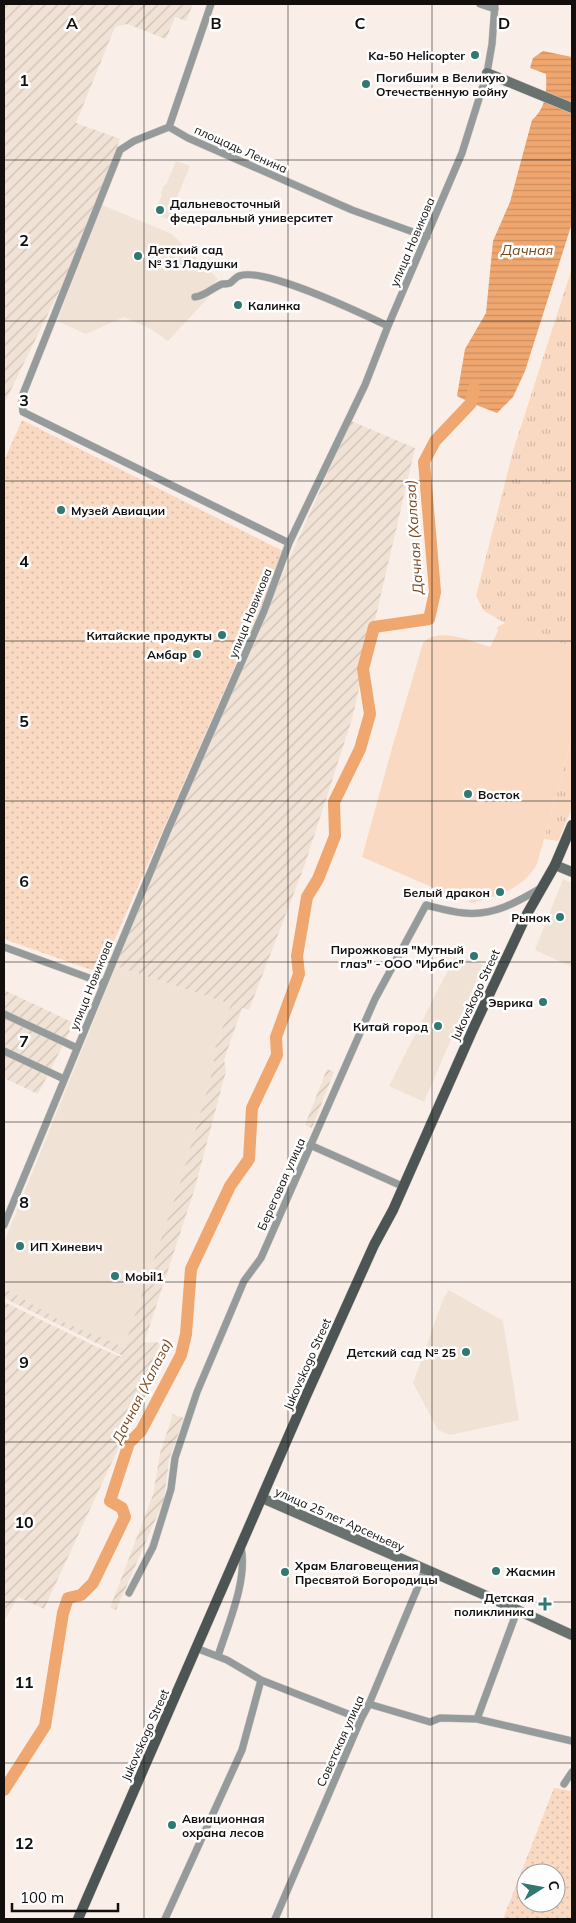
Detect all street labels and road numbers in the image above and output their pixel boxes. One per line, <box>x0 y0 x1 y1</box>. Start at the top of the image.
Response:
street label: площадь Ленина <box>192 122 290 176</box>
street label: улица Новикова <box>386 195 438 289</box>
street label: улица Новикова <box>225 566 275 660</box>
street label: улица Новикова <box>66 938 116 1032</box>
street label: Jukovskogo Street <box>447 947 503 1043</box>
street label: Береговая улица <box>254 1135 308 1233</box>
street label: Jukovskogo Street <box>280 1316 334 1412</box>
street label: улица 25 лет Арсеньеву <box>273 1484 408 1555</box>
street label: Jukovskogo Street <box>118 1687 172 1783</box>
street label: Советская улица <box>313 1693 367 1789</box>

